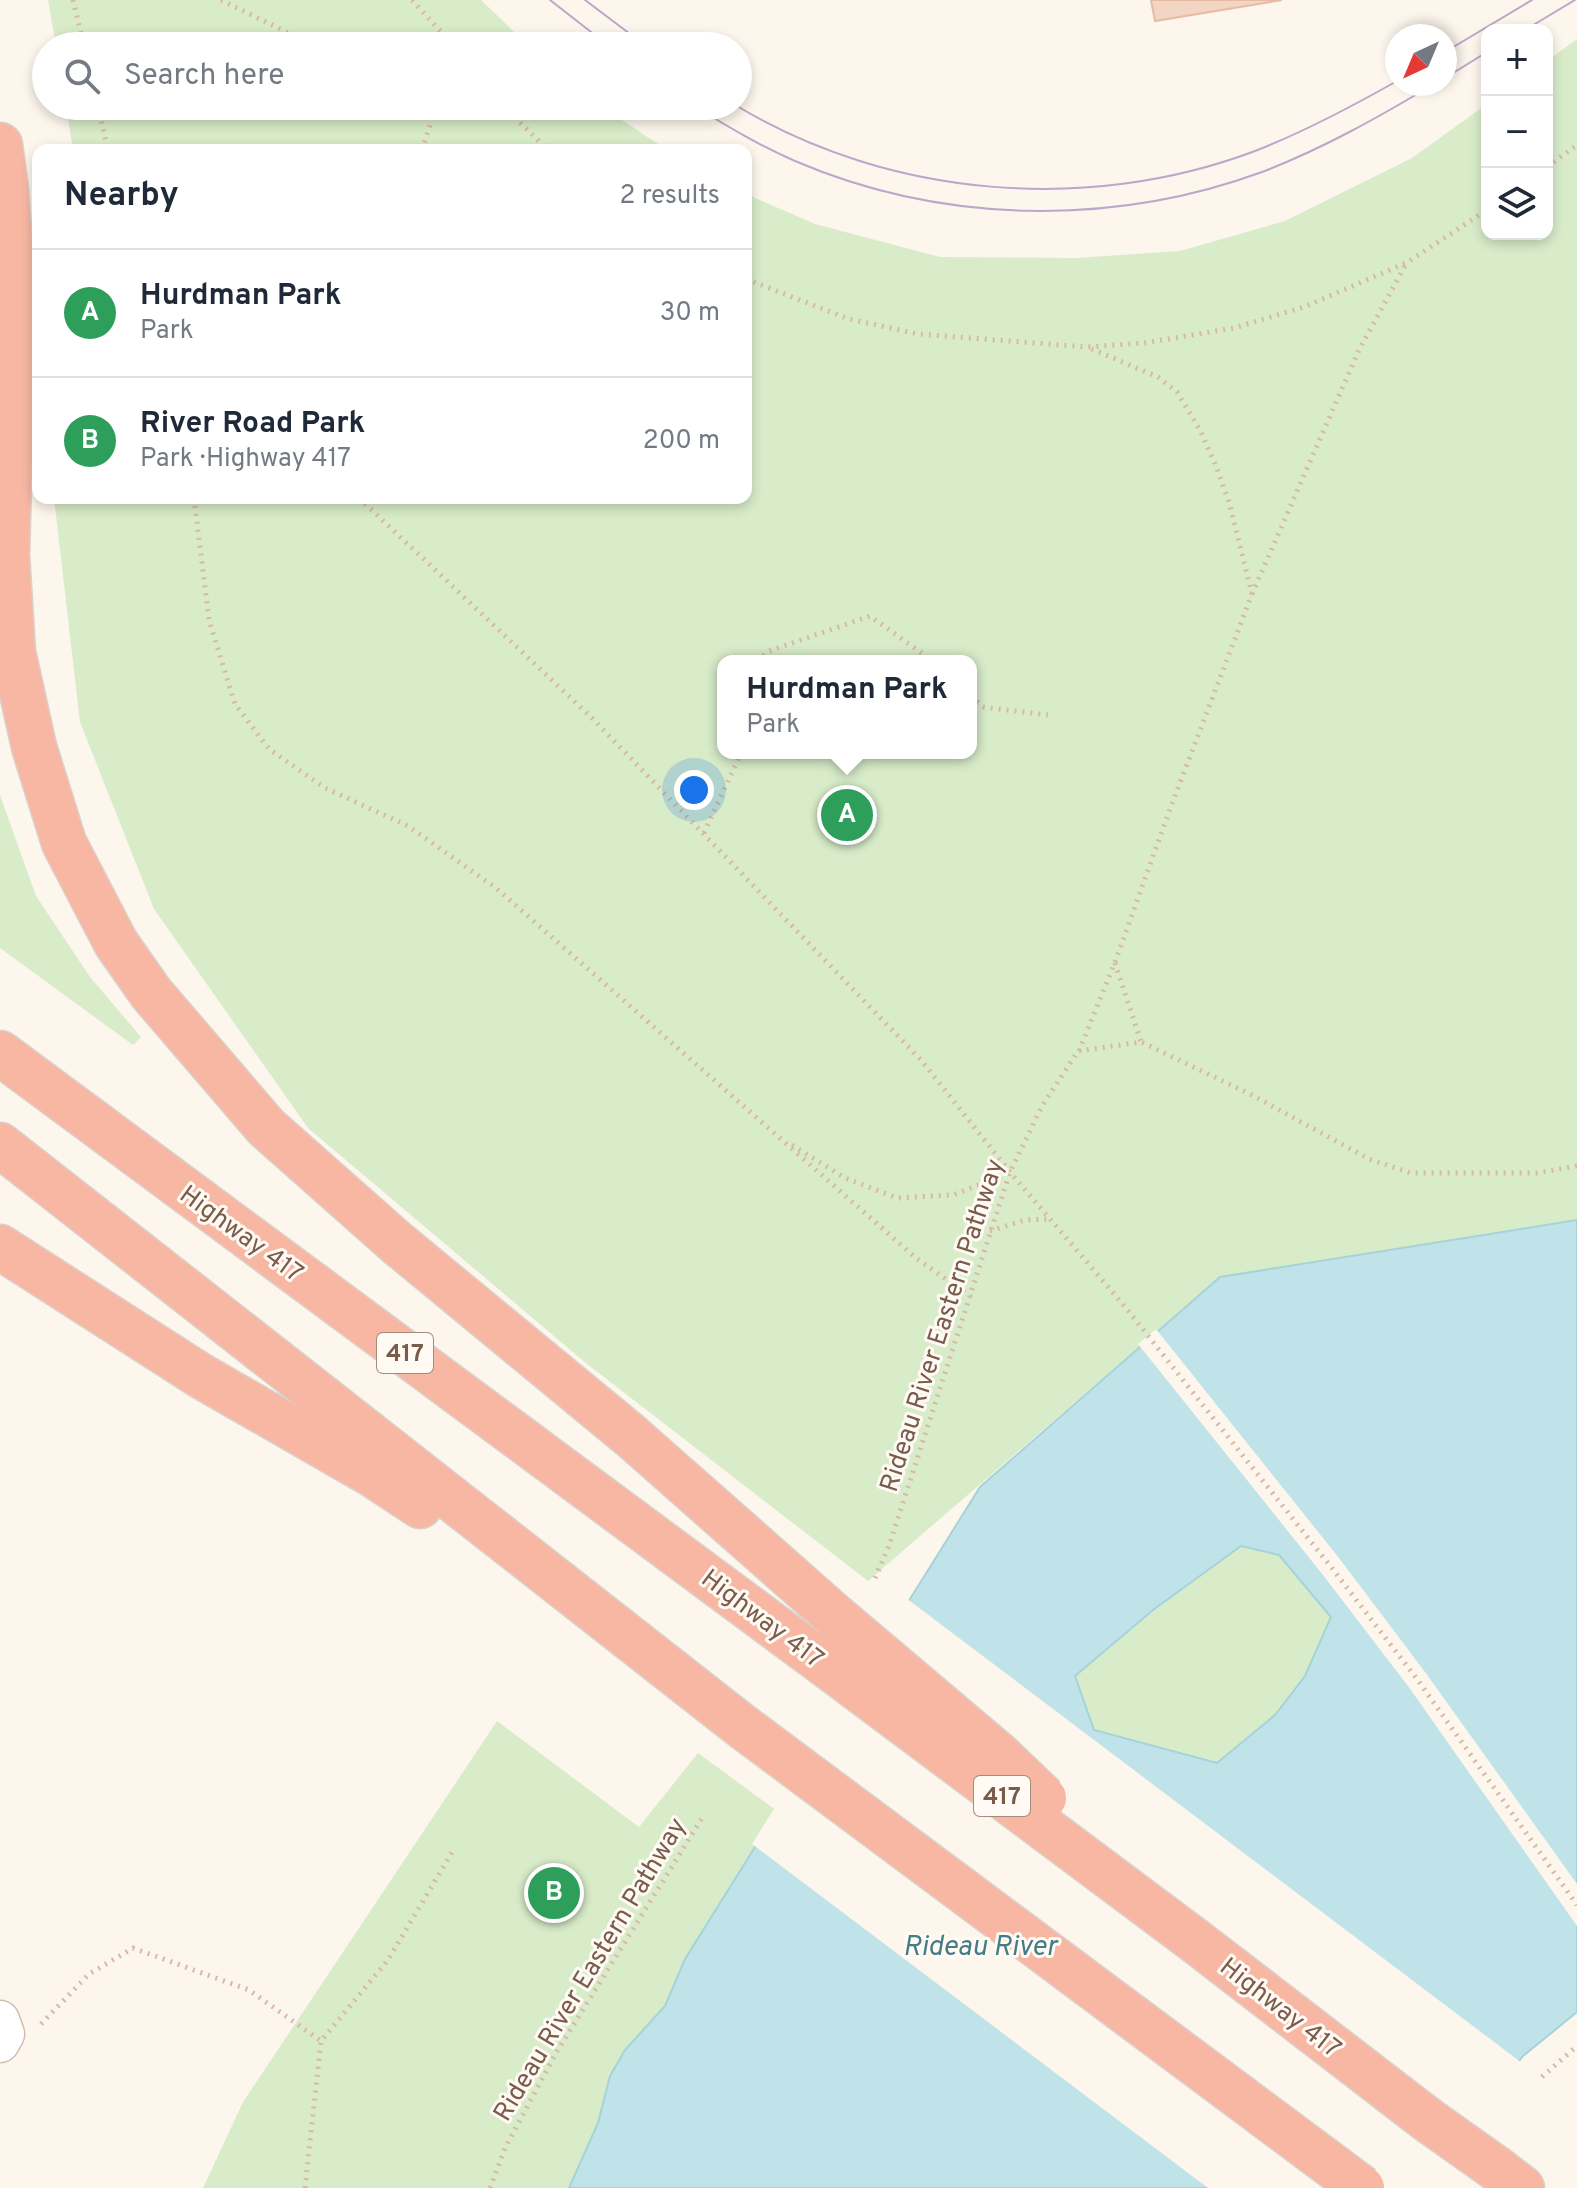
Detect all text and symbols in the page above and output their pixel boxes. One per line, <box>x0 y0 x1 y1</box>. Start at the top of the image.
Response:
north arrow <box>1385 24 1457 96</box>
map controls <box>1481 24 1553 240</box>
button: + <box>1481 24 1553 96</box>
search box <box>32 32 752 120</box>
icon: search <box>60 54 104 98</box>
text: Search here <box>124 58 284 95</box>
button: − <box>1481 96 1553 168</box>
button: layers <box>1481 168 1553 240</box>
text: Nearby <box>64 175 179 218</box>
text: 2 results <box>620 180 720 213</box>
text: Hurdman Park <box>140 278 341 315</box>
text: A <box>81 297 99 330</box>
text: 30 m <box>660 297 720 330</box>
text: Park <box>140 315 194 348</box>
text: River Road Park <box>140 406 365 443</box>
text: B <box>81 425 99 458</box>
text: 200 m <box>643 425 720 458</box>
text: Park · Highway 417 <box>140 443 351 476</box>
popup <box>717 655 977 759</box>
text: Hurdman Park <box>746 672 948 709</box>
text: Park <box>746 709 800 742</box>
your location <box>674 770 714 810</box>
pin: A <box>821 785 873 845</box>
street label: Rideau River Eastern Pathway <box>874 1155 1013 1497</box>
street label: Highway 417 <box>172 1179 309 1291</box>
road number: 417 <box>377 1333 433 1373</box>
street label: Highway 417 <box>694 1563 829 1677</box>
road number: 417 <box>974 1776 1030 1816</box>
street label: Rideau River Eastern Pathway <box>487 1812 695 2128</box>
pin: B <box>528 1863 580 1923</box>
water label: Rideau River <box>903 1930 1059 1966</box>
street label: Highway 417 <box>1212 1951 1347 2067</box>

